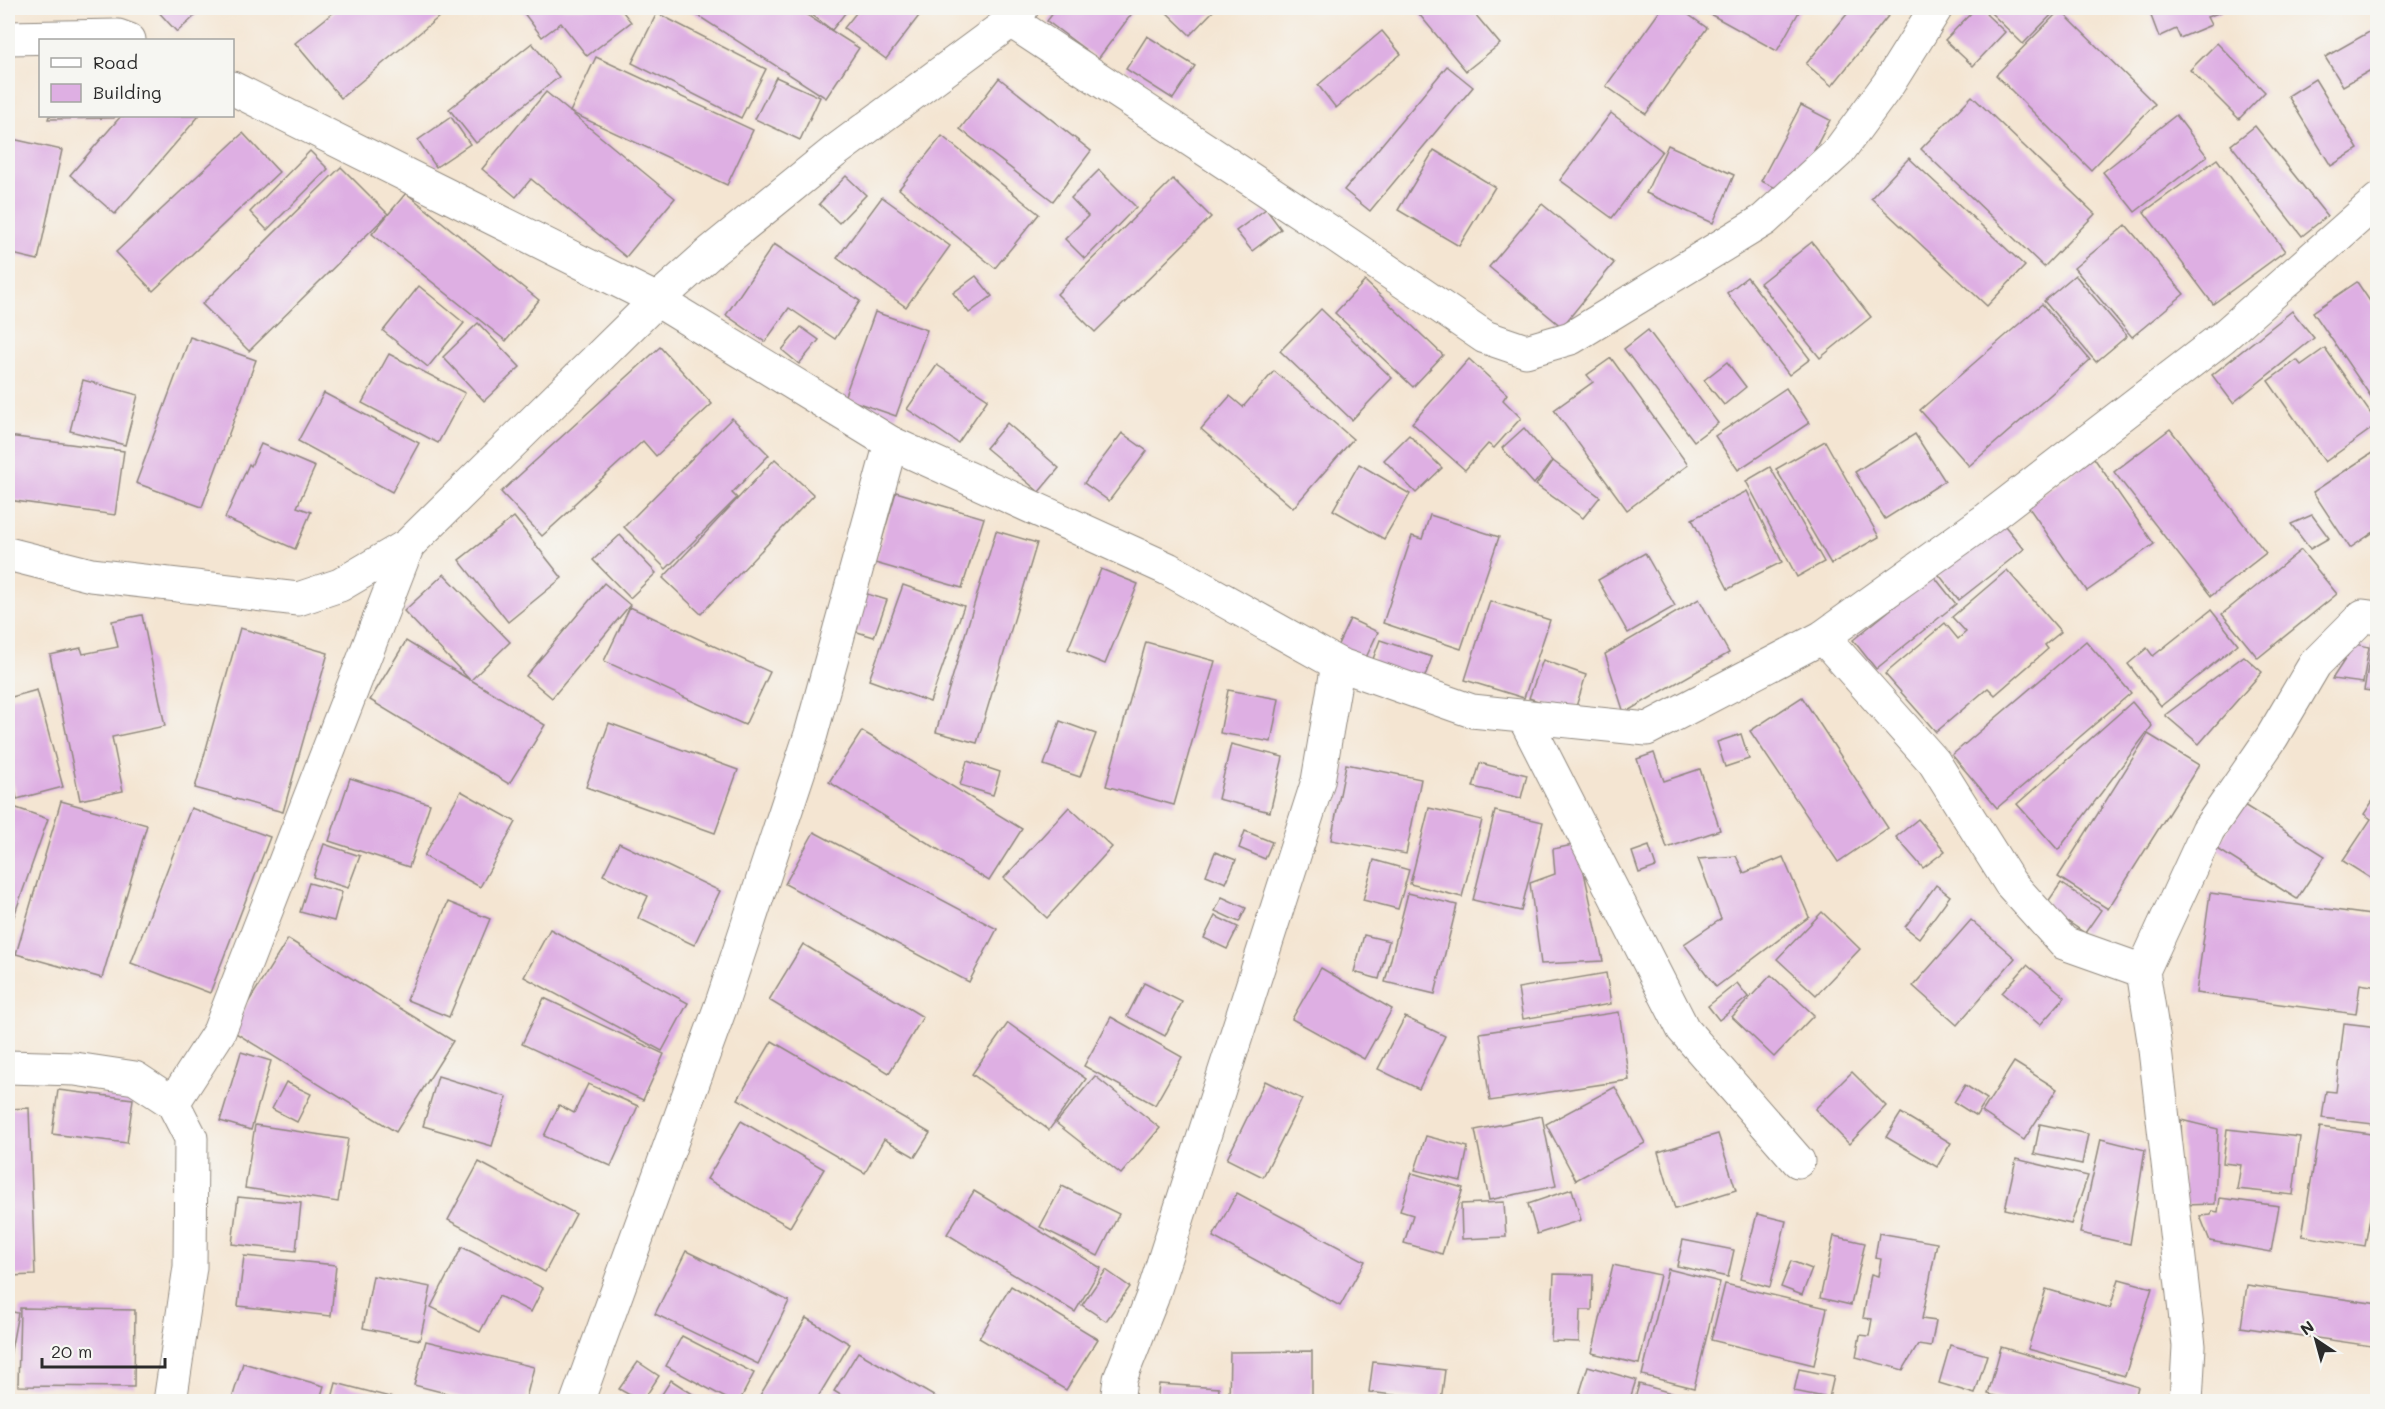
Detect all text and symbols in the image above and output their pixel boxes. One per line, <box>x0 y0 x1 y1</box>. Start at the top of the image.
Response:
legend <box>39 39 234 117</box>
text: Road <box>93 50 138 74</box>
text: Building <box>93 80 161 104</box>
north arrow <box>2286 1310 2346 1370</box>
text: N <box>2296 1315 2318 1340</box>
scale bar <box>42 1331 165 1369</box>
text: 20 m <box>51 1339 92 1363</box>

